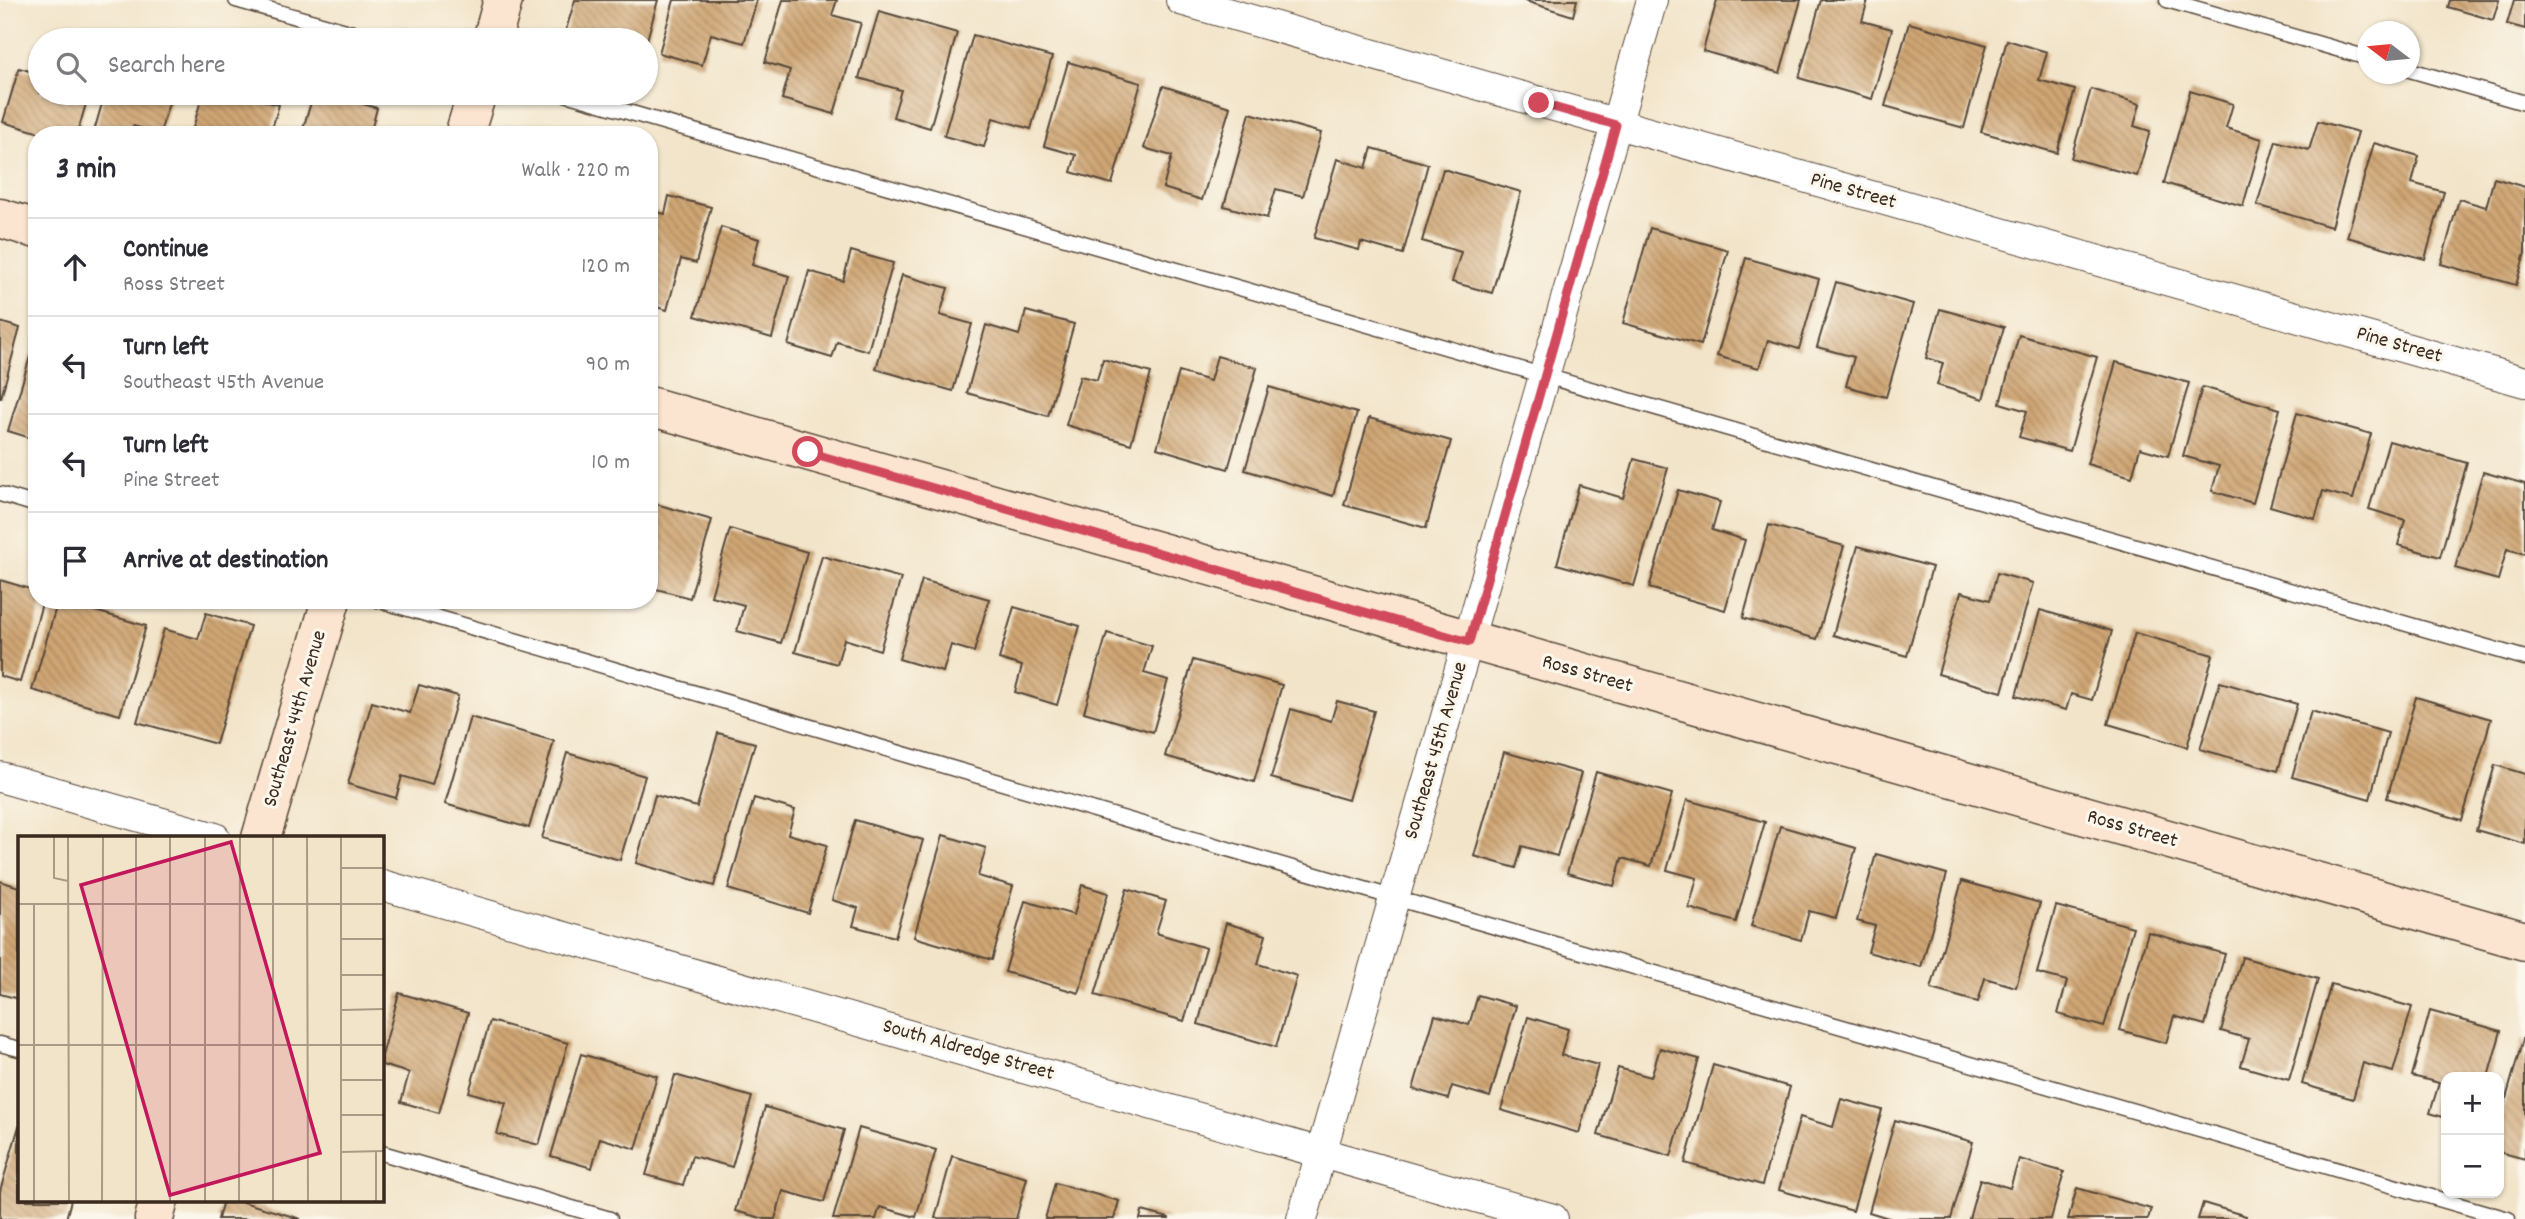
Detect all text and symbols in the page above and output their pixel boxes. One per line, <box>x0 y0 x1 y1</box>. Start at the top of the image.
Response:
north arrow <box>2357 21 2420 84</box>
search box <box>28 28 658 105</box>
icon: search <box>52 48 90 86</box>
text: Search here <box>108 48 226 85</box>
route end <box>1523 87 1554 118</box>
text: 3 min <box>56 150 116 193</box>
text: Walk · 220 m <box>522 155 630 188</box>
street label: Pine Street <box>1806 165 1900 219</box>
text: Continue <box>123 232 208 269</box>
icon: ahead <box>56 248 94 286</box>
text: 120 m <box>581 251 630 284</box>
text: Ross Street <box>123 269 225 302</box>
street label: Pine Street <box>2352 319 2446 373</box>
text: Turn left <box>123 330 209 367</box>
icon: left <box>56 346 94 384</box>
text: 90 m <box>586 349 630 382</box>
text: Southeast 45th Avenue <box>123 367 324 400</box>
text: Turn left <box>123 428 209 465</box>
route start <box>792 436 823 467</box>
icon: left <box>56 444 94 482</box>
text: 10 m <box>591 447 630 480</box>
text: Pine Street <box>123 465 220 498</box>
icon: arrive <box>56 542 94 580</box>
text: Arrive at destination <box>123 543 328 580</box>
street label: Southeast 44th Avenue <box>256 627 336 811</box>
street label: Ross Street <box>1538 648 1636 702</box>
street label: Southeast 45th Avenue <box>1397 659 1477 843</box>
street label: Ross Street <box>2083 803 2181 857</box>
inset map <box>18 836 383 1202</box>
street label: South Aldredge Street <box>879 1012 1058 1090</box>
map controls <box>2441 1072 2504 1198</box>
button: + <box>2441 1072 2504 1135</box>
button: − <box>2441 1135 2504 1198</box>

